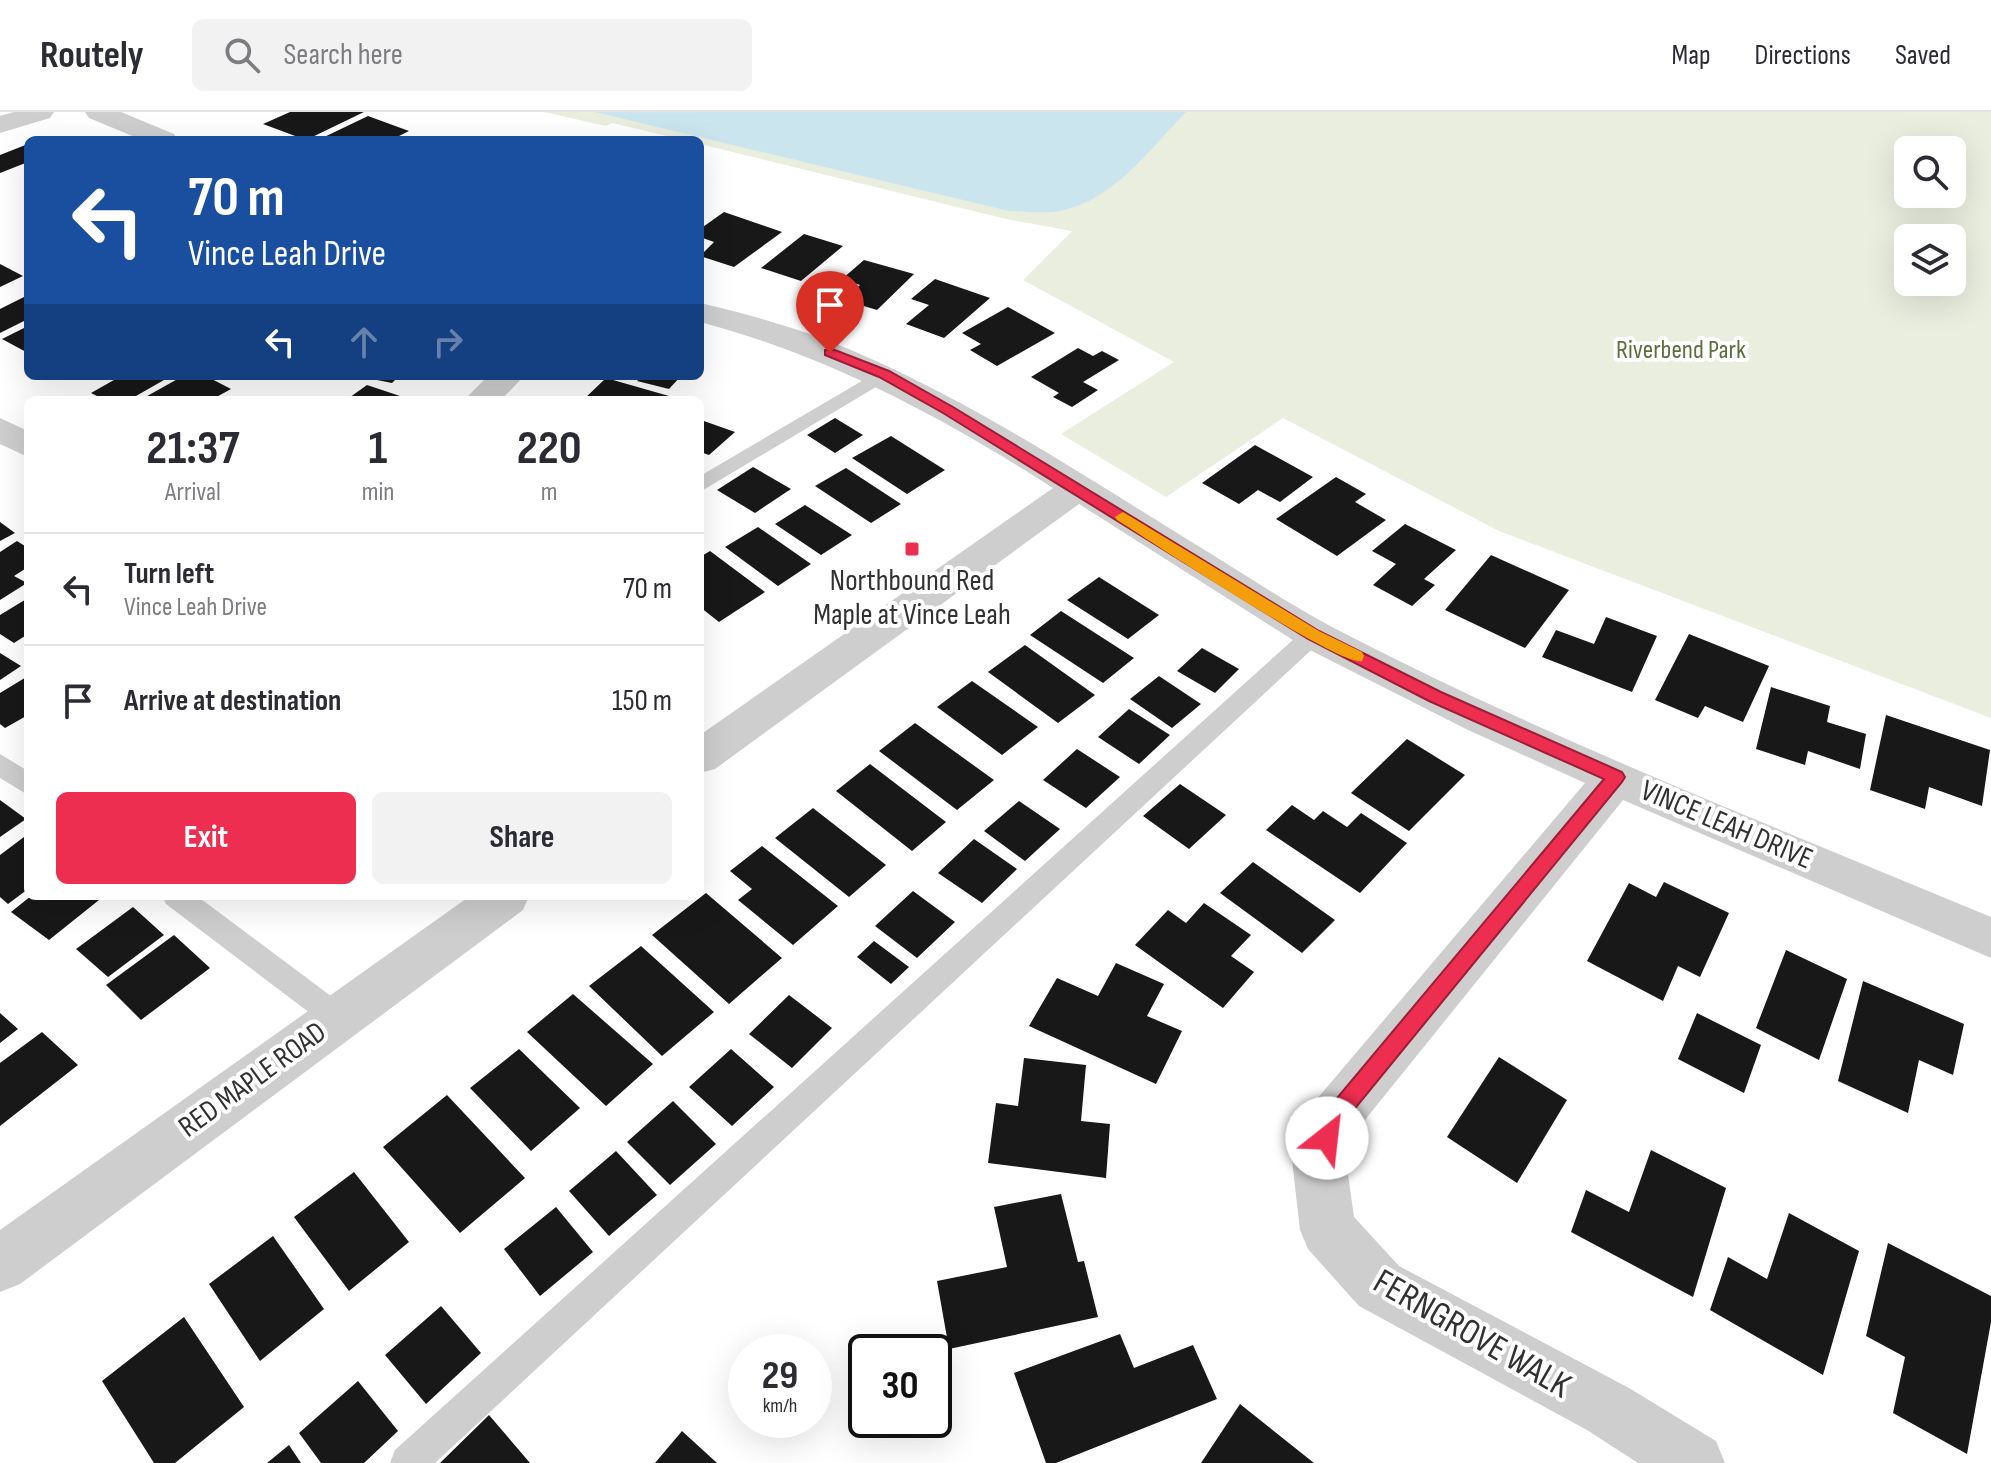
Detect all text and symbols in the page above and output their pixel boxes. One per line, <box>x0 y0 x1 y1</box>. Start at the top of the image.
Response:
search box <box>192 19 752 91</box>
text: Routely <box>40 33 144 78</box>
icon: search <box>220 33 264 77</box>
text: Search here <box>284 37 403 73</box>
text: Map <box>1672 39 1711 72</box>
text: Directions <box>1755 39 1851 72</box>
text: Saved <box>1895 39 1951 72</box>
map controls <box>1894 136 1966 296</box>
button: search <box>1894 136 1966 208</box>
text: 70 m <box>188 165 285 232</box>
icon: left <box>56 168 160 272</box>
button: layers <box>1894 224 1966 296</box>
text: Vince Leah Drive <box>188 233 386 276</box>
pin <box>796 271 864 353</box>
icon: arrive <box>808 283 852 327</box>
icon: left <box>258 320 302 364</box>
icon: ahead <box>342 320 386 364</box>
icon: right <box>426 320 470 364</box>
park label: Riverbend Park <box>1616 335 1746 366</box>
text: 21:37 <box>146 420 239 477</box>
text: 1 <box>369 420 387 477</box>
text: 220 <box>517 420 582 477</box>
text: Arrival <box>165 477 221 508</box>
text: min <box>362 477 394 508</box>
text: m <box>541 477 558 508</box>
marker: Northbound Red Maple at Vince Leah <box>903 540 921 558</box>
text: Turn left <box>124 556 214 592</box>
place label: Northbound Red Maple at Vince Leah <box>813 563 1011 633</box>
icon: left <box>56 567 100 611</box>
text: 70 m <box>623 571 672 607</box>
text: Vince Leah Drive <box>124 592 267 623</box>
icon: arrive <box>56 679 100 723</box>
text: Arrive at destination <box>124 683 341 719</box>
text: 150 m <box>612 683 672 719</box>
street label: VINCE LEAH DRIVE <box>1635 773 1818 877</box>
button: Exit <box>56 792 356 884</box>
button: Share <box>372 792 672 884</box>
street label: RED MAPLE ROAD <box>172 1014 333 1145</box>
position arrow <box>1285 1096 1369 1180</box>
street label: FERNGROVE WALK <box>1366 1260 1578 1408</box>
speed limit sign: 30 <box>848 1334 952 1438</box>
text: 29 <box>762 1352 798 1400</box>
text: km/h <box>763 1394 797 1418</box>

